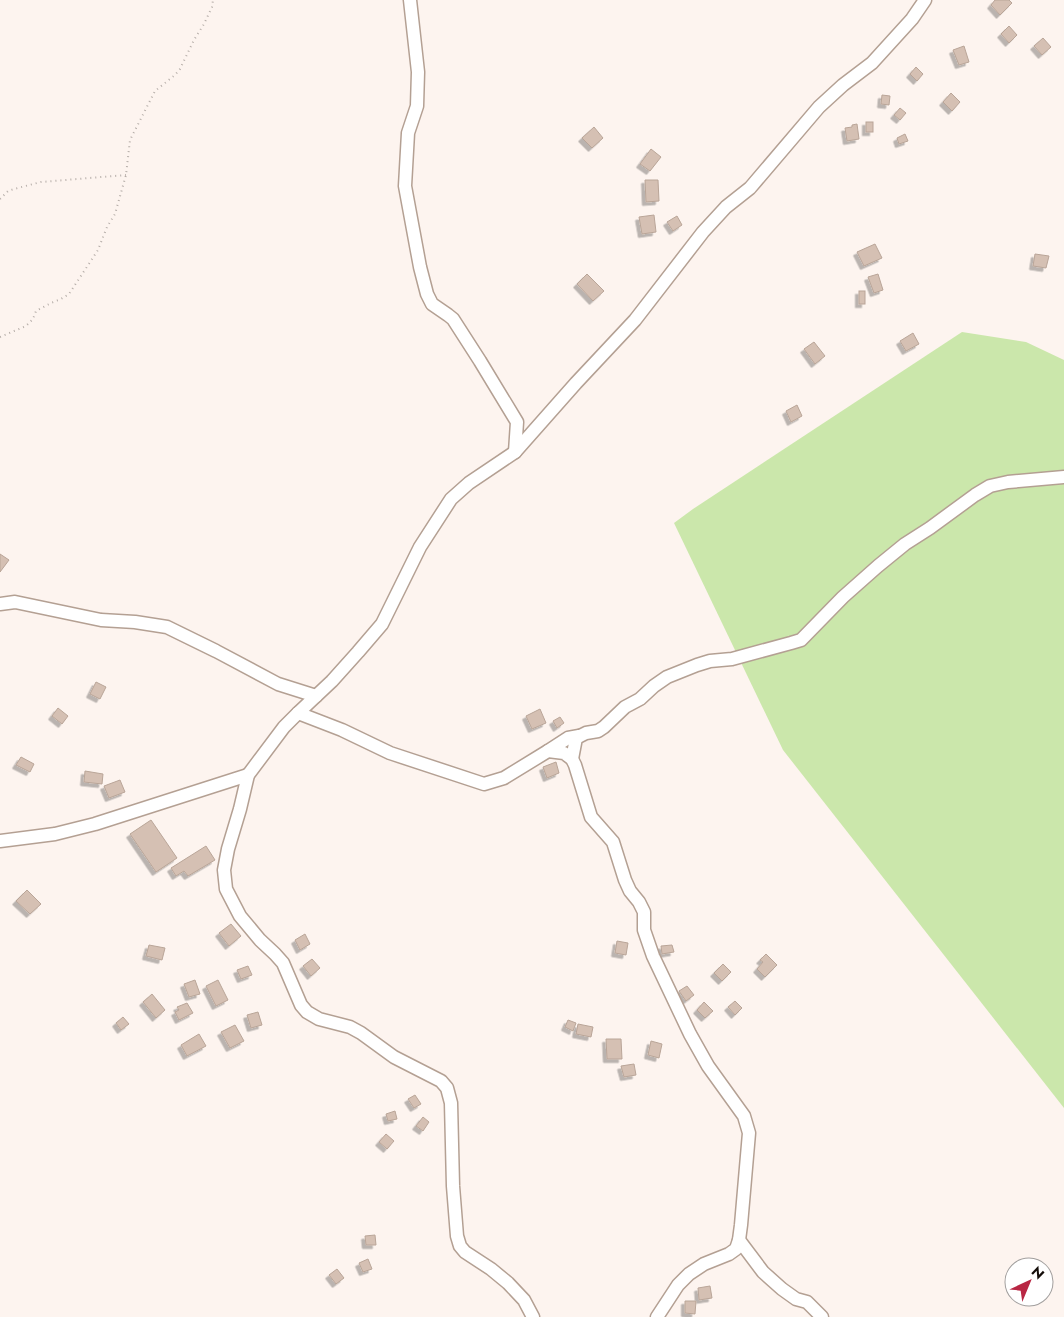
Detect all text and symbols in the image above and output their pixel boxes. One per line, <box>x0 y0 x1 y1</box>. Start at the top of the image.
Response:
north arrow <box>1004 1257 1054 1307</box>
text: N <box>1027 1262 1049 1284</box>

